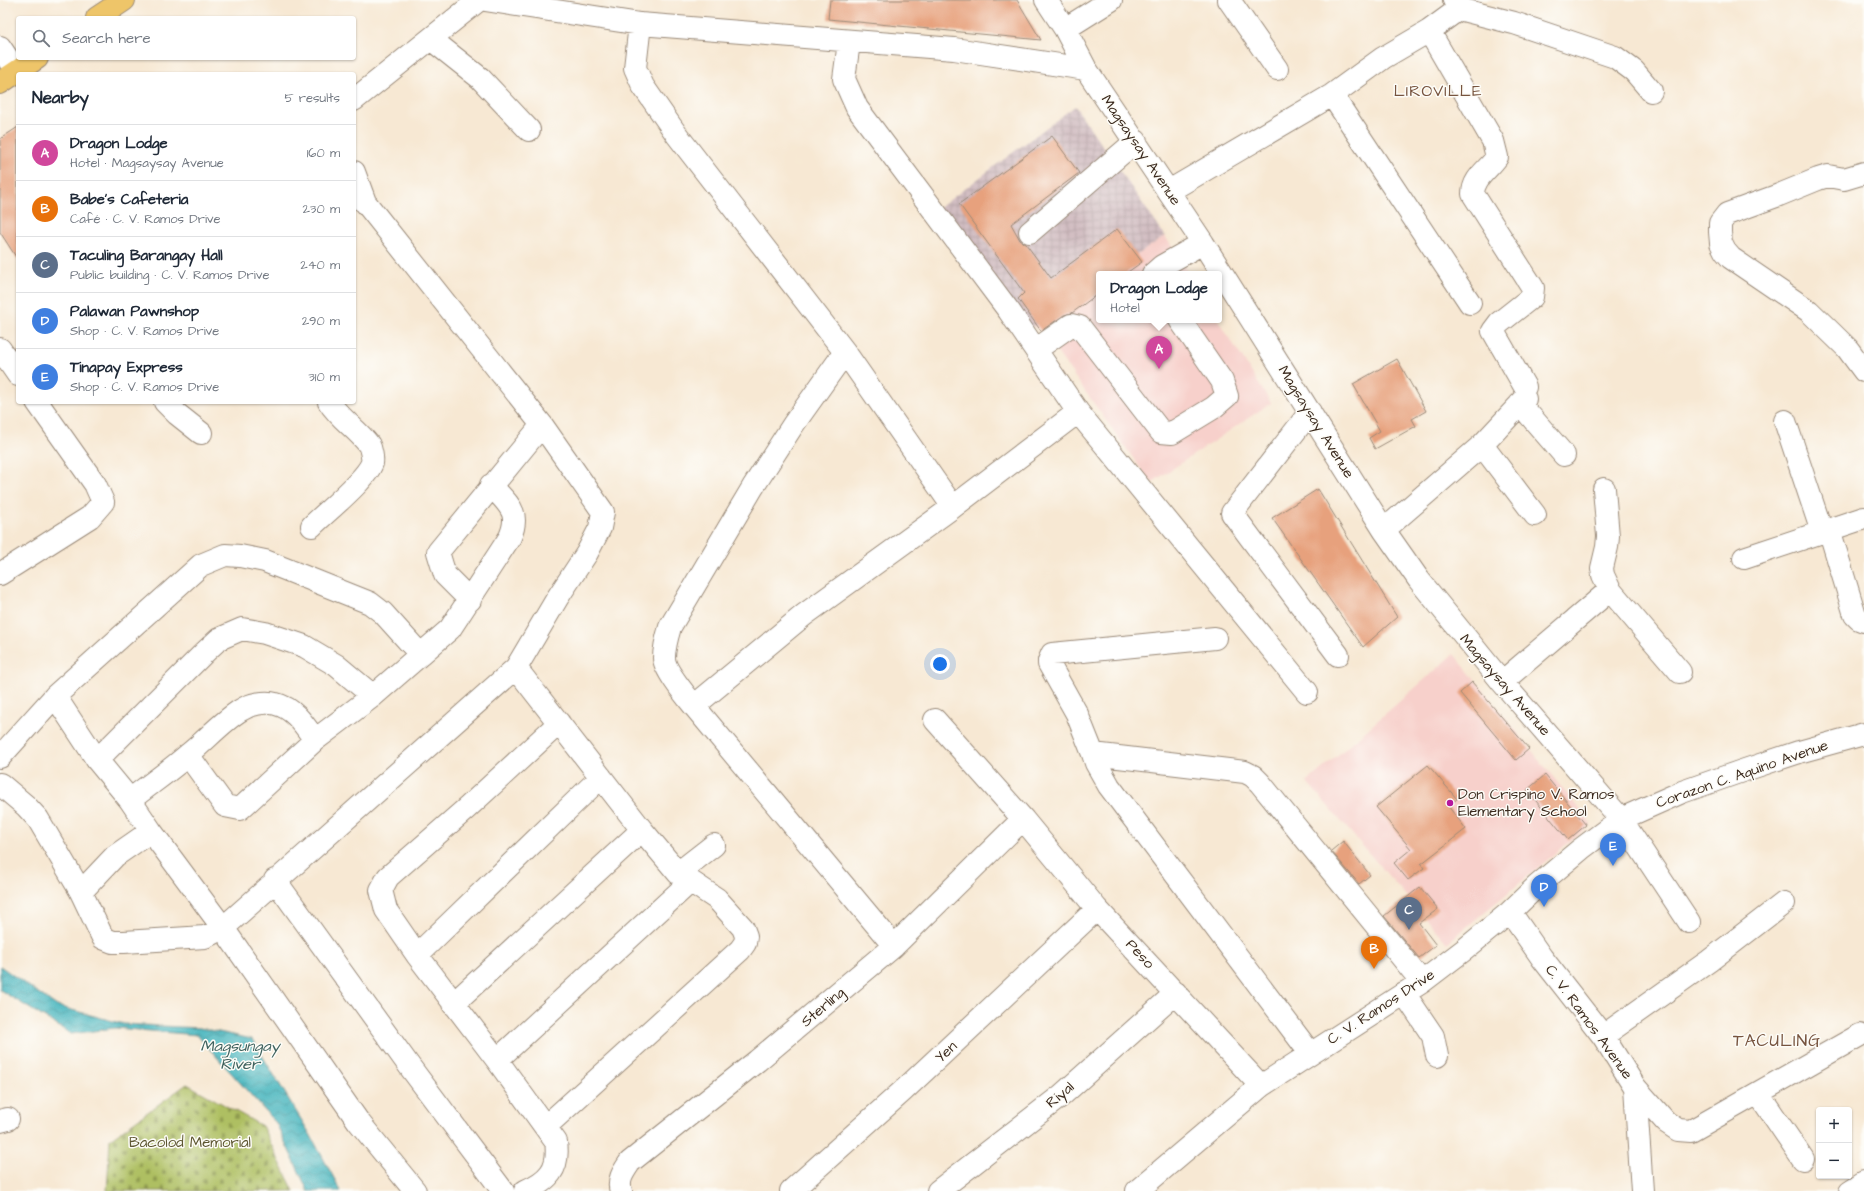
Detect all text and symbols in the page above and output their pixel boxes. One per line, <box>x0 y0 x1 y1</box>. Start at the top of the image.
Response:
search box <box>16 16 356 60</box>
icon: search <box>30 27 52 49</box>
text: Search here <box>62 28 151 49</box>
district label: LIROVILLE <box>1394 80 1482 102</box>
text: Nearby <box>32 86 89 110</box>
text: 5 results <box>284 89 340 107</box>
street label: Magsaysay Avenue <box>1095 91 1186 210</box>
text: Dragon Lodge <box>70 133 168 154</box>
text: A <box>41 144 49 162</box>
text: 160 m <box>307 144 340 162</box>
text: Hotel · Magsaysay Avenue <box>70 154 224 172</box>
text: Babe’s Cafeteria <box>70 189 188 210</box>
text: B <box>40 200 50 218</box>
text: 230 m <box>302 200 340 218</box>
text: Café · C. V. Ramos Drive <box>70 210 221 228</box>
text: Taculing Barangay Hall <box>70 245 223 266</box>
text: C <box>40 256 50 274</box>
text: 240 m <box>300 256 340 274</box>
text: Public building · C. V. Ramos Drive <box>70 266 269 284</box>
popup <box>1096 271 1222 323</box>
text: Dragon Lodge <box>1110 278 1208 299</box>
text: Hotel <box>1110 299 1140 317</box>
text: Palawan Pawnshop <box>70 301 199 322</box>
text: D <box>41 312 49 330</box>
text: 290 m <box>302 312 340 330</box>
text: Shop · C. V. Ramos Drive <box>70 322 219 340</box>
pin: A <box>1146 336 1172 369</box>
text: Tinapay Express <box>70 357 183 378</box>
street label: Magsaysay Avenue <box>1272 362 1359 483</box>
text: E <box>41 368 49 386</box>
text: 310 m <box>308 368 340 386</box>
text: Shop · C. V. Ramos Drive <box>70 378 219 396</box>
street label: Magsaysay Avenue <box>1454 629 1555 741</box>
your location <box>930 654 950 674</box>
street label: Corazon C. Aquino Avenue <box>1653 735 1831 813</box>
place label: Don Crispino V. Ramos Elementary School <box>1458 784 1615 823</box>
marker: Don Crispino V. Ramos Elementary School <box>1445 798 1455 808</box>
pin: E <box>1600 833 1626 866</box>
pin: D <box>1531 874 1557 907</box>
pin: C <box>1396 897 1422 930</box>
street label: Peso <box>1121 935 1160 974</box>
pin: B <box>1361 936 1387 969</box>
street label: C. V. Ramos Avenue <box>1540 960 1638 1084</box>
street label: C. V. Ramos Drive <box>1323 964 1439 1050</box>
street label: Sterling <box>796 982 850 1033</box>
district label: TACULING <box>1733 1029 1821 1053</box>
water label: Magsungay River <box>201 1035 282 1075</box>
street label: Yen <box>930 1036 962 1068</box>
street label: Riyal <box>1041 1077 1079 1114</box>
map controls <box>1816 1107 1852 1179</box>
button: + <box>1816 1107 1852 1143</box>
park label: Bacolod Memorial <box>129 1132 251 1153</box>
button: − <box>1816 1143 1852 1179</box>

